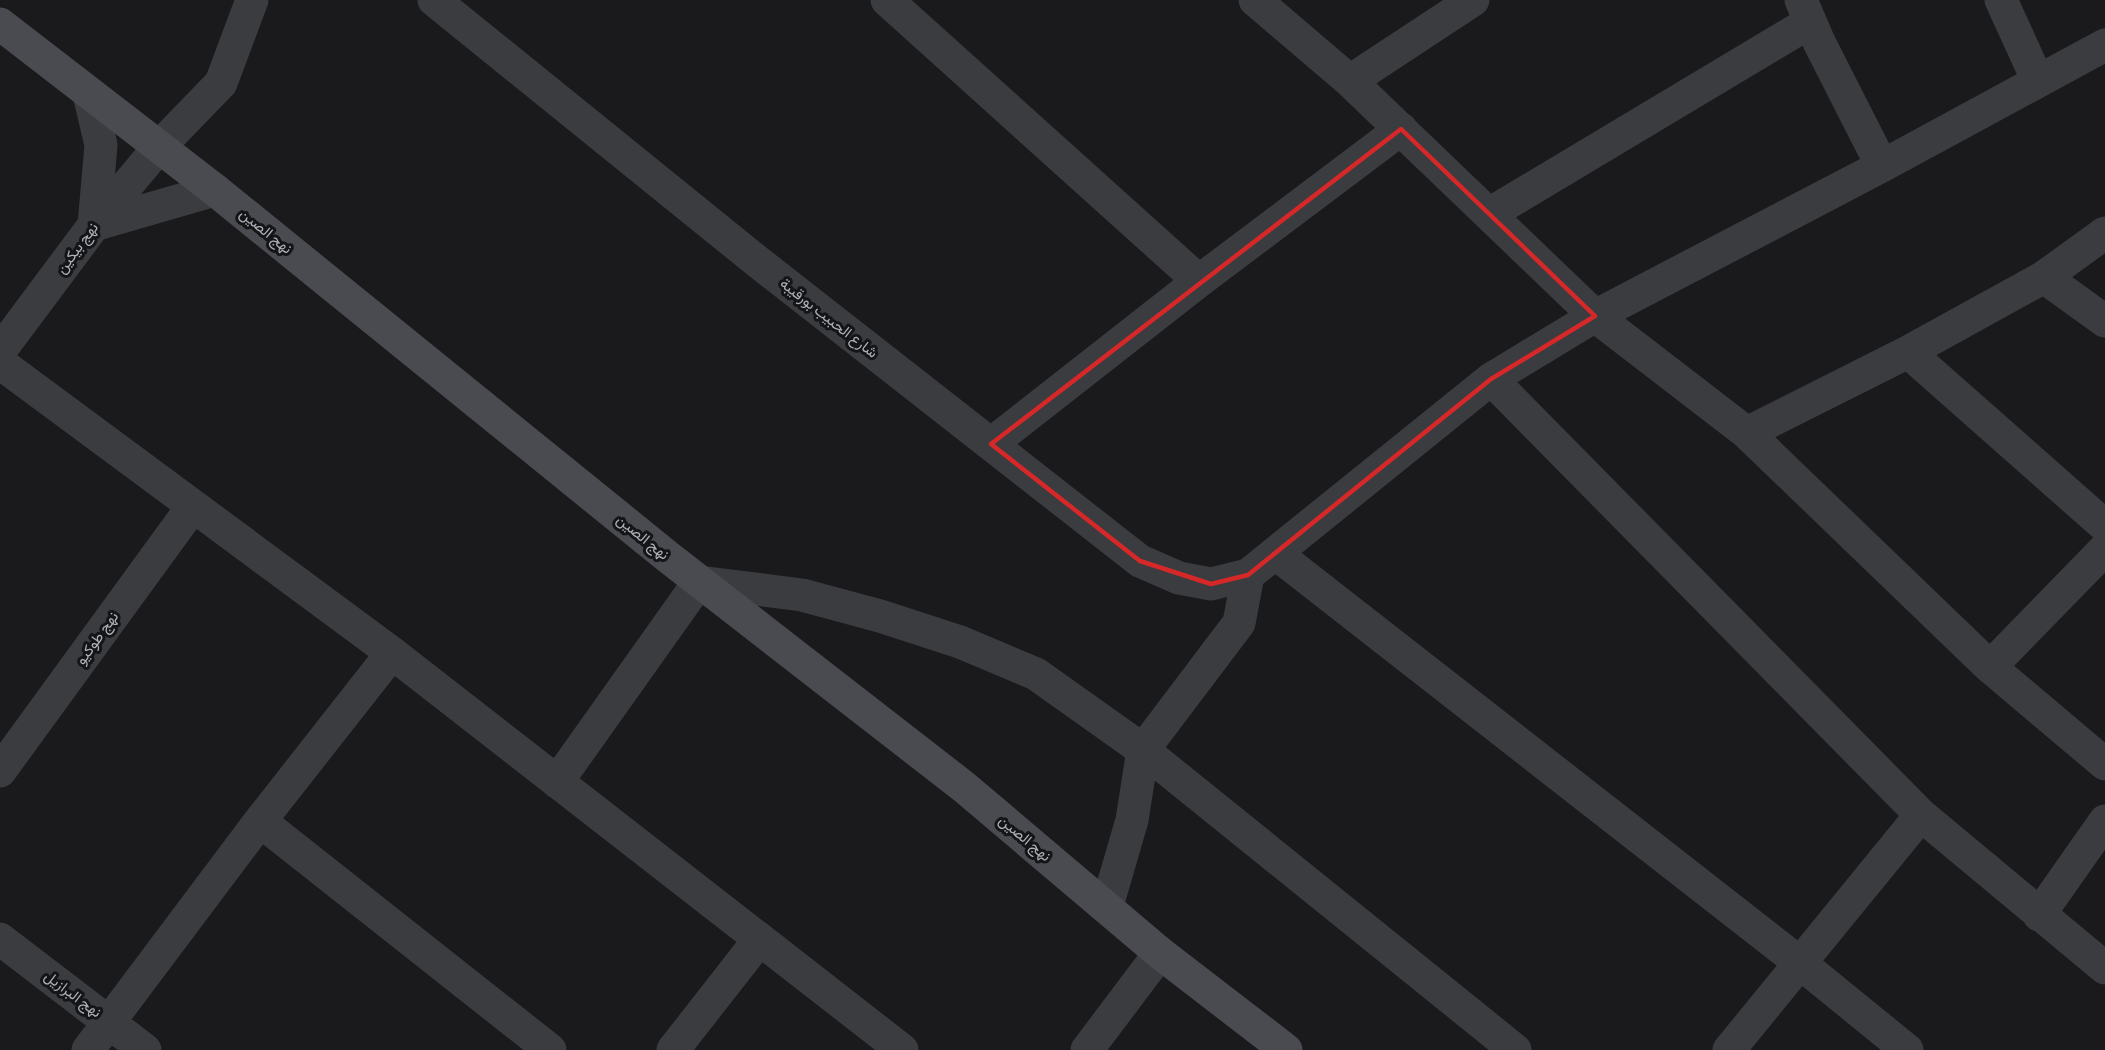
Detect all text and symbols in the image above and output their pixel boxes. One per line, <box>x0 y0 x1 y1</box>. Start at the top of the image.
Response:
street label: نهج الصين <box>235 203 297 259</box>
street label: نهج بيكين <box>50 218 104 278</box>
street label: شارع الحبيب بورقيبة <box>775 273 883 363</box>
street label: نهج الصين <box>612 509 674 565</box>
street label: نهج طوكيو <box>70 607 124 669</box>
street label: نهج الصين <box>994 809 1056 867</box>
street label: نهج البرازيل <box>40 965 106 1023</box>

